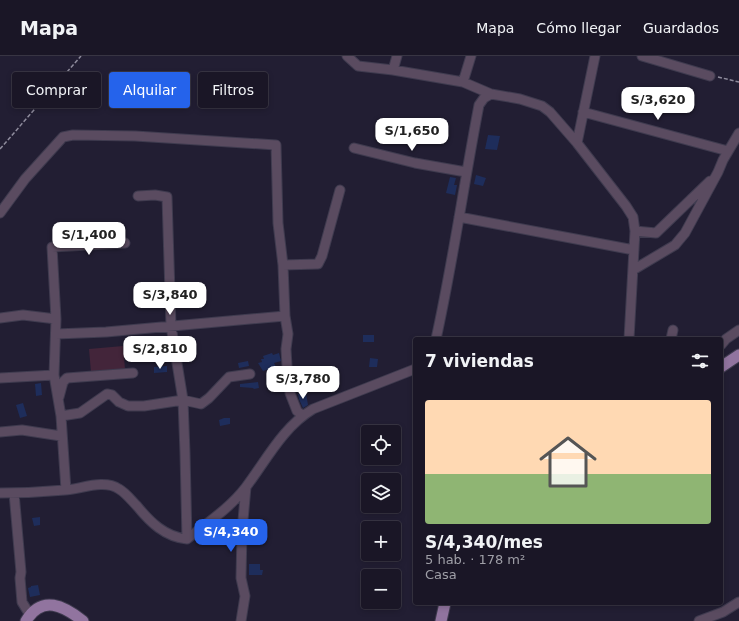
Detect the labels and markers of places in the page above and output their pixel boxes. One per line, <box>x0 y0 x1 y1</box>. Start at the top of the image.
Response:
pin: S/3,620 <box>621 87 695 121</box>
pin: S/1,650 <box>375 118 449 152</box>
pin: S/1,400 <box>52 222 126 256</box>
pin: S/3,840 <box>133 282 207 316</box>
pin: S/2,810 <box>123 336 197 370</box>
pin: S/3,780 <box>266 366 340 400</box>
pin: S/4,340 <box>194 519 268 553</box>

